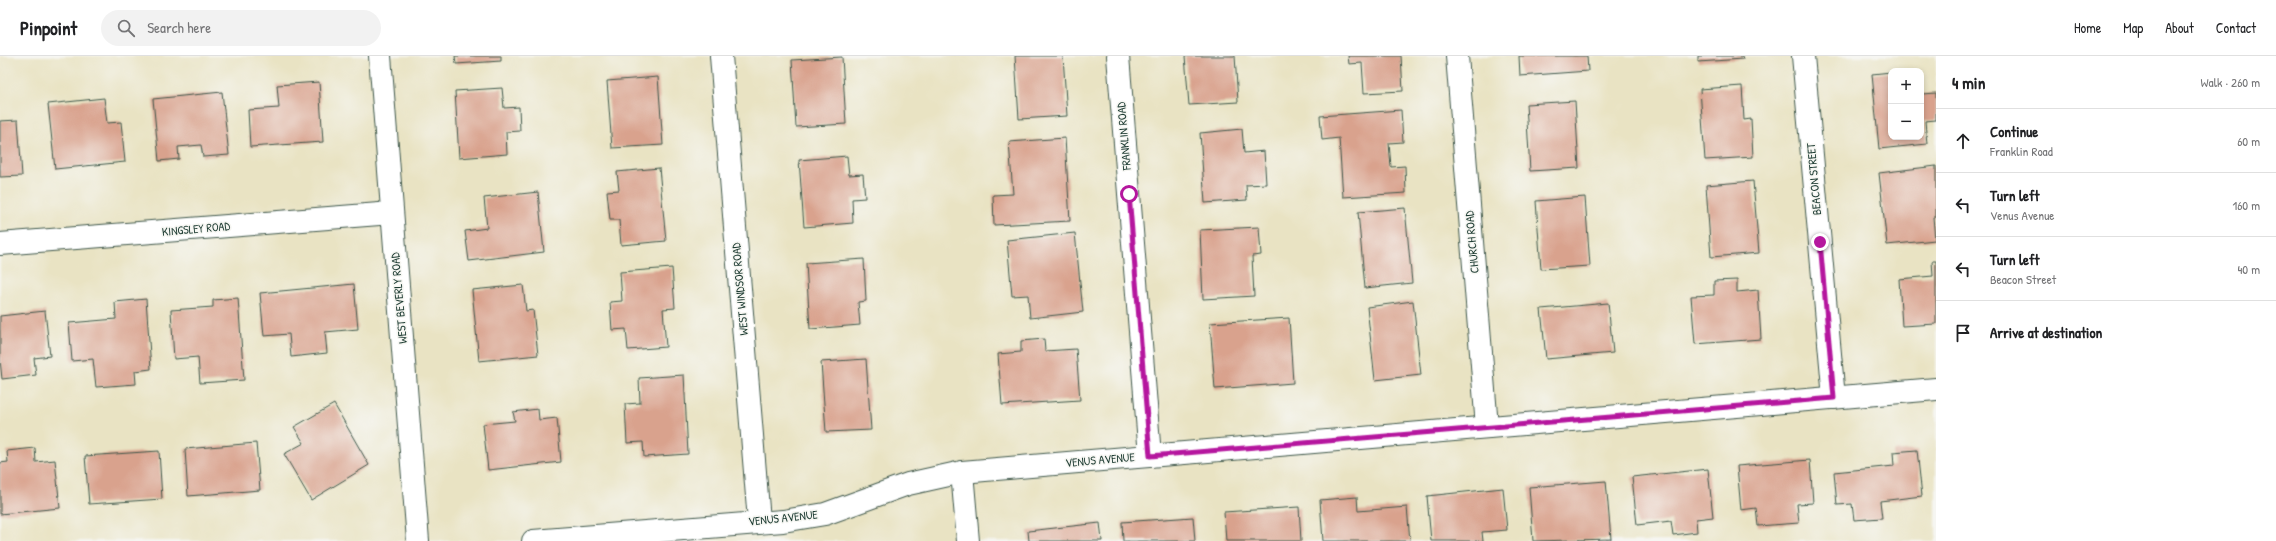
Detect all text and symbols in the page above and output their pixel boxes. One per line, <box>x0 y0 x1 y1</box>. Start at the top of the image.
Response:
search box <box>101 10 381 46</box>
text: Pinpoint <box>20 15 77 41</box>
icon: search <box>115 17 137 39</box>
text: Search here <box>147 17 211 38</box>
text: Home <box>2074 18 2101 37</box>
text: Map <box>2123 18 2143 37</box>
text: About <box>2165 18 2194 37</box>
text: Contact <box>2216 18 2256 37</box>
map controls <box>1888 68 1924 140</box>
button: + <box>1888 68 1924 104</box>
text: 4 min <box>1952 71 1985 94</box>
text: Walk · 260 m <box>2201 73 2260 91</box>
street label: FRANKLIN ROAD <box>1112 101 1135 172</box>
button: − <box>1888 104 1924 140</box>
text: Continue <box>1990 121 2038 142</box>
icon: ahead <box>1952 130 1974 152</box>
text: 60 m <box>2237 132 2260 150</box>
street label: BEACON STREET <box>1802 142 1825 216</box>
text: Franklin Road <box>1990 142 2053 160</box>
route start <box>1120 185 1138 203</box>
text: Turn left <box>1990 185 2040 206</box>
icon: left <box>1952 194 1974 216</box>
text: 160 m <box>2232 196 2260 214</box>
text: Venus Avenue <box>1990 206 2055 224</box>
street label: CHURCH ROAD <box>1460 210 1483 274</box>
street label: KINGSLEY ROAD <box>161 217 231 240</box>
route end <box>1811 233 1829 251</box>
street label: WEST WINDSOR ROAD <box>727 242 752 336</box>
text: Turn left <box>1990 249 2040 270</box>
street label: WEST BEVERLY ROAD <box>386 251 411 344</box>
icon: left <box>1952 258 1974 280</box>
text: 40 m <box>2237 260 2260 278</box>
text: Beacon Street <box>1990 270 2056 288</box>
icon: arrive <box>1952 322 1974 344</box>
text: Arrive at destination <box>1990 322 2102 343</box>
street label: VENUS AVENUE <box>1065 448 1136 471</box>
street label: VENUS AVENUE <box>747 505 819 530</box>

